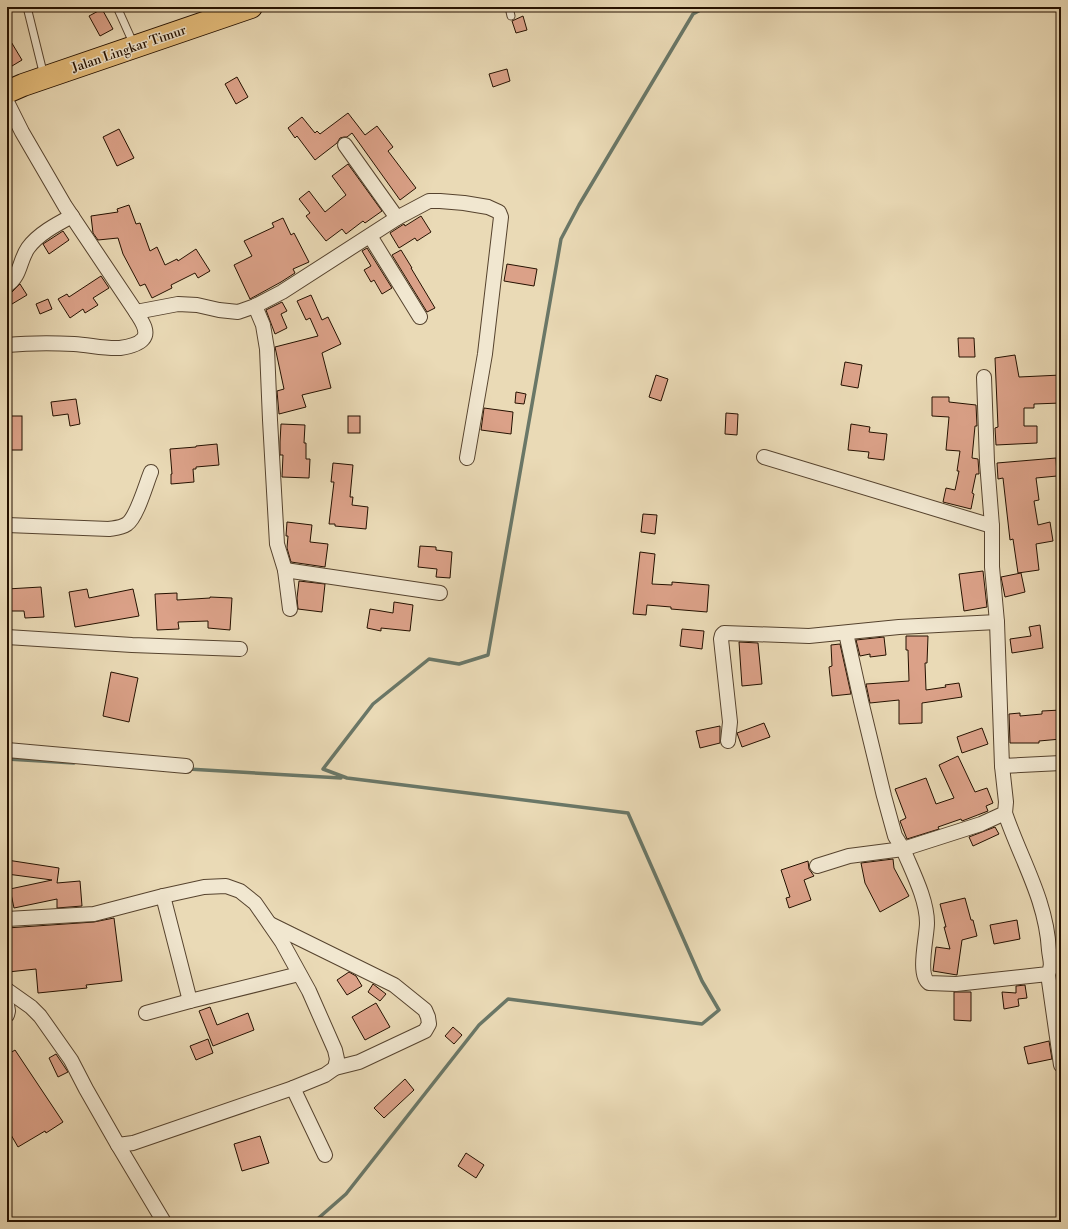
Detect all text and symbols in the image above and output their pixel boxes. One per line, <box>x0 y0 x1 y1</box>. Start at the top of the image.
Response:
street label: Jalan Lingkar Timur <box>69 22 189 76</box>

